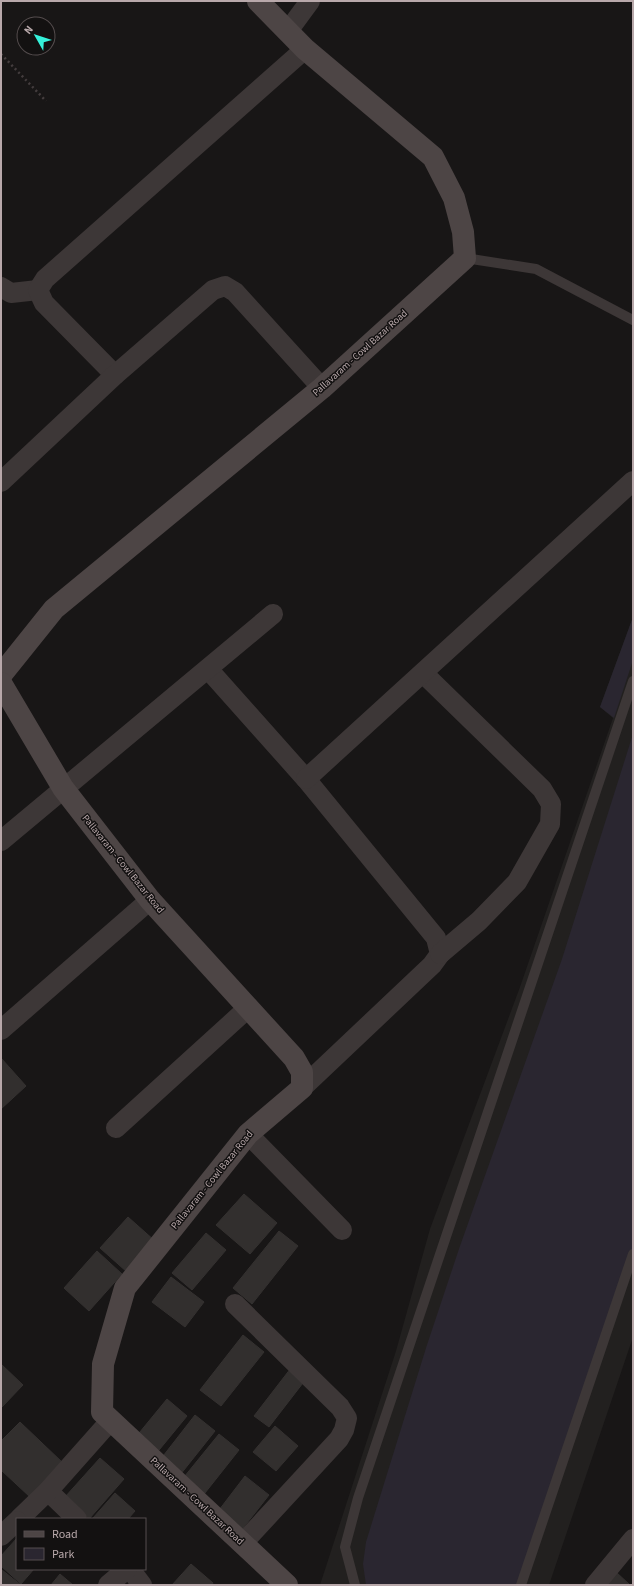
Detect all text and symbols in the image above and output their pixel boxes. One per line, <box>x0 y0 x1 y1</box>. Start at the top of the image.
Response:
north arrow <box>16 16 56 56</box>
text: N <box>20 22 37 38</box>
street label: Pallavaram - Cowl Bazar Road <box>309 307 411 399</box>
street label: Pallavaram - Cowl Bazar Road <box>79 812 167 916</box>
street label: Pallavaram - Cowl Bazar Road <box>168 1128 256 1232</box>
street label: Pallavaram - Cowl Bazar Road <box>147 1454 247 1548</box>
legend <box>16 1518 146 1570</box>
text: Road <box>52 1526 78 1543</box>
text: Park <box>52 1546 74 1563</box>

